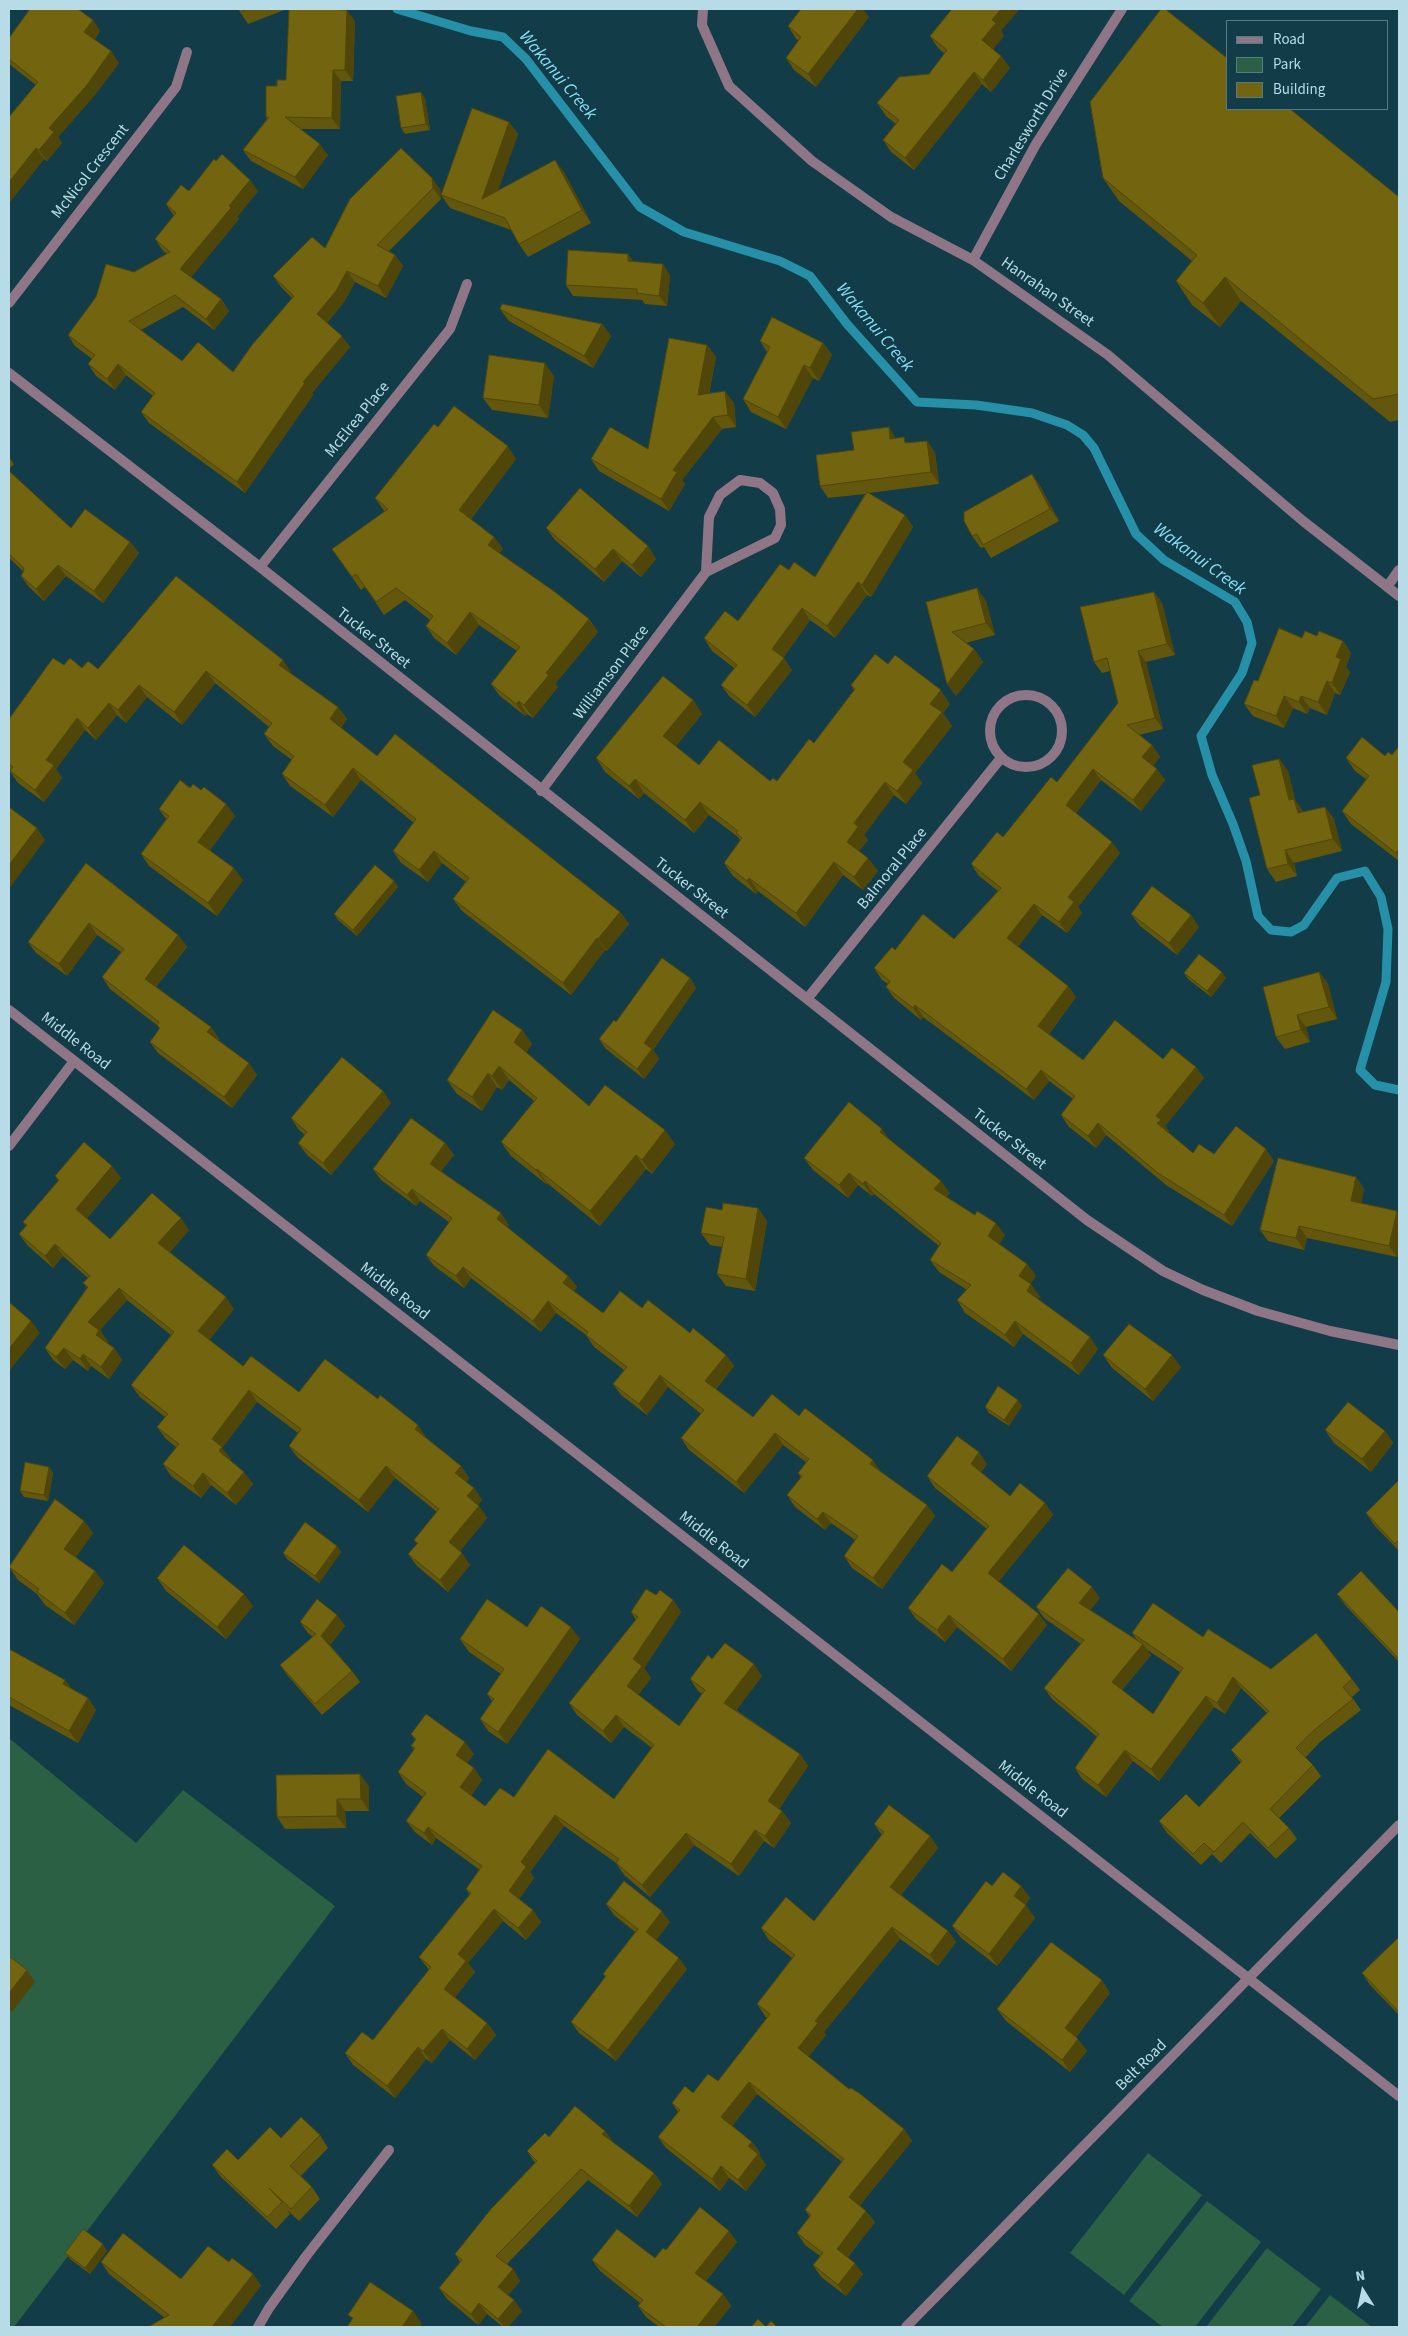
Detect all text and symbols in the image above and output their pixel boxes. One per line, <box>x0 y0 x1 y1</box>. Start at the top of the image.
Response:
legend <box>1226 20 1388 110</box>
water label: Wakanui Creek <box>514 27 600 125</box>
text: Road <box>1273 29 1305 50</box>
text: Park <box>1273 54 1301 75</box>
street label: Charlesworth Drive <box>991 65 1073 185</box>
text: Building <box>1273 79 1325 100</box>
street label: McNicol Crescent <box>48 121 134 223</box>
street label: Hanrahan Street <box>997 254 1097 332</box>
water label: Wakanui Creek <box>831 279 917 377</box>
street label: McElrea Place <box>322 378 394 462</box>
water label: Wakanui Creek <box>1148 519 1250 601</box>
street label: Tucker Street <box>332 604 414 674</box>
street label: Williamson Place <box>570 622 654 724</box>
street label: Balmoral Place <box>854 824 932 914</box>
street label: Tucker Street <box>650 854 732 924</box>
street label: Middle Road <box>36 1009 114 1075</box>
street label: Tucker Street <box>968 1105 1050 1175</box>
street label: Middle Road <box>355 1259 433 1325</box>
street label: Middle Road <box>674 1508 752 1574</box>
street label: Middle Road <box>993 1757 1071 1823</box>
street label: Belt Road <box>1112 2036 1172 2096</box>
north arrow <box>1338 2266 1388 2316</box>
text: N <box>1354 2266 1367 2287</box>

